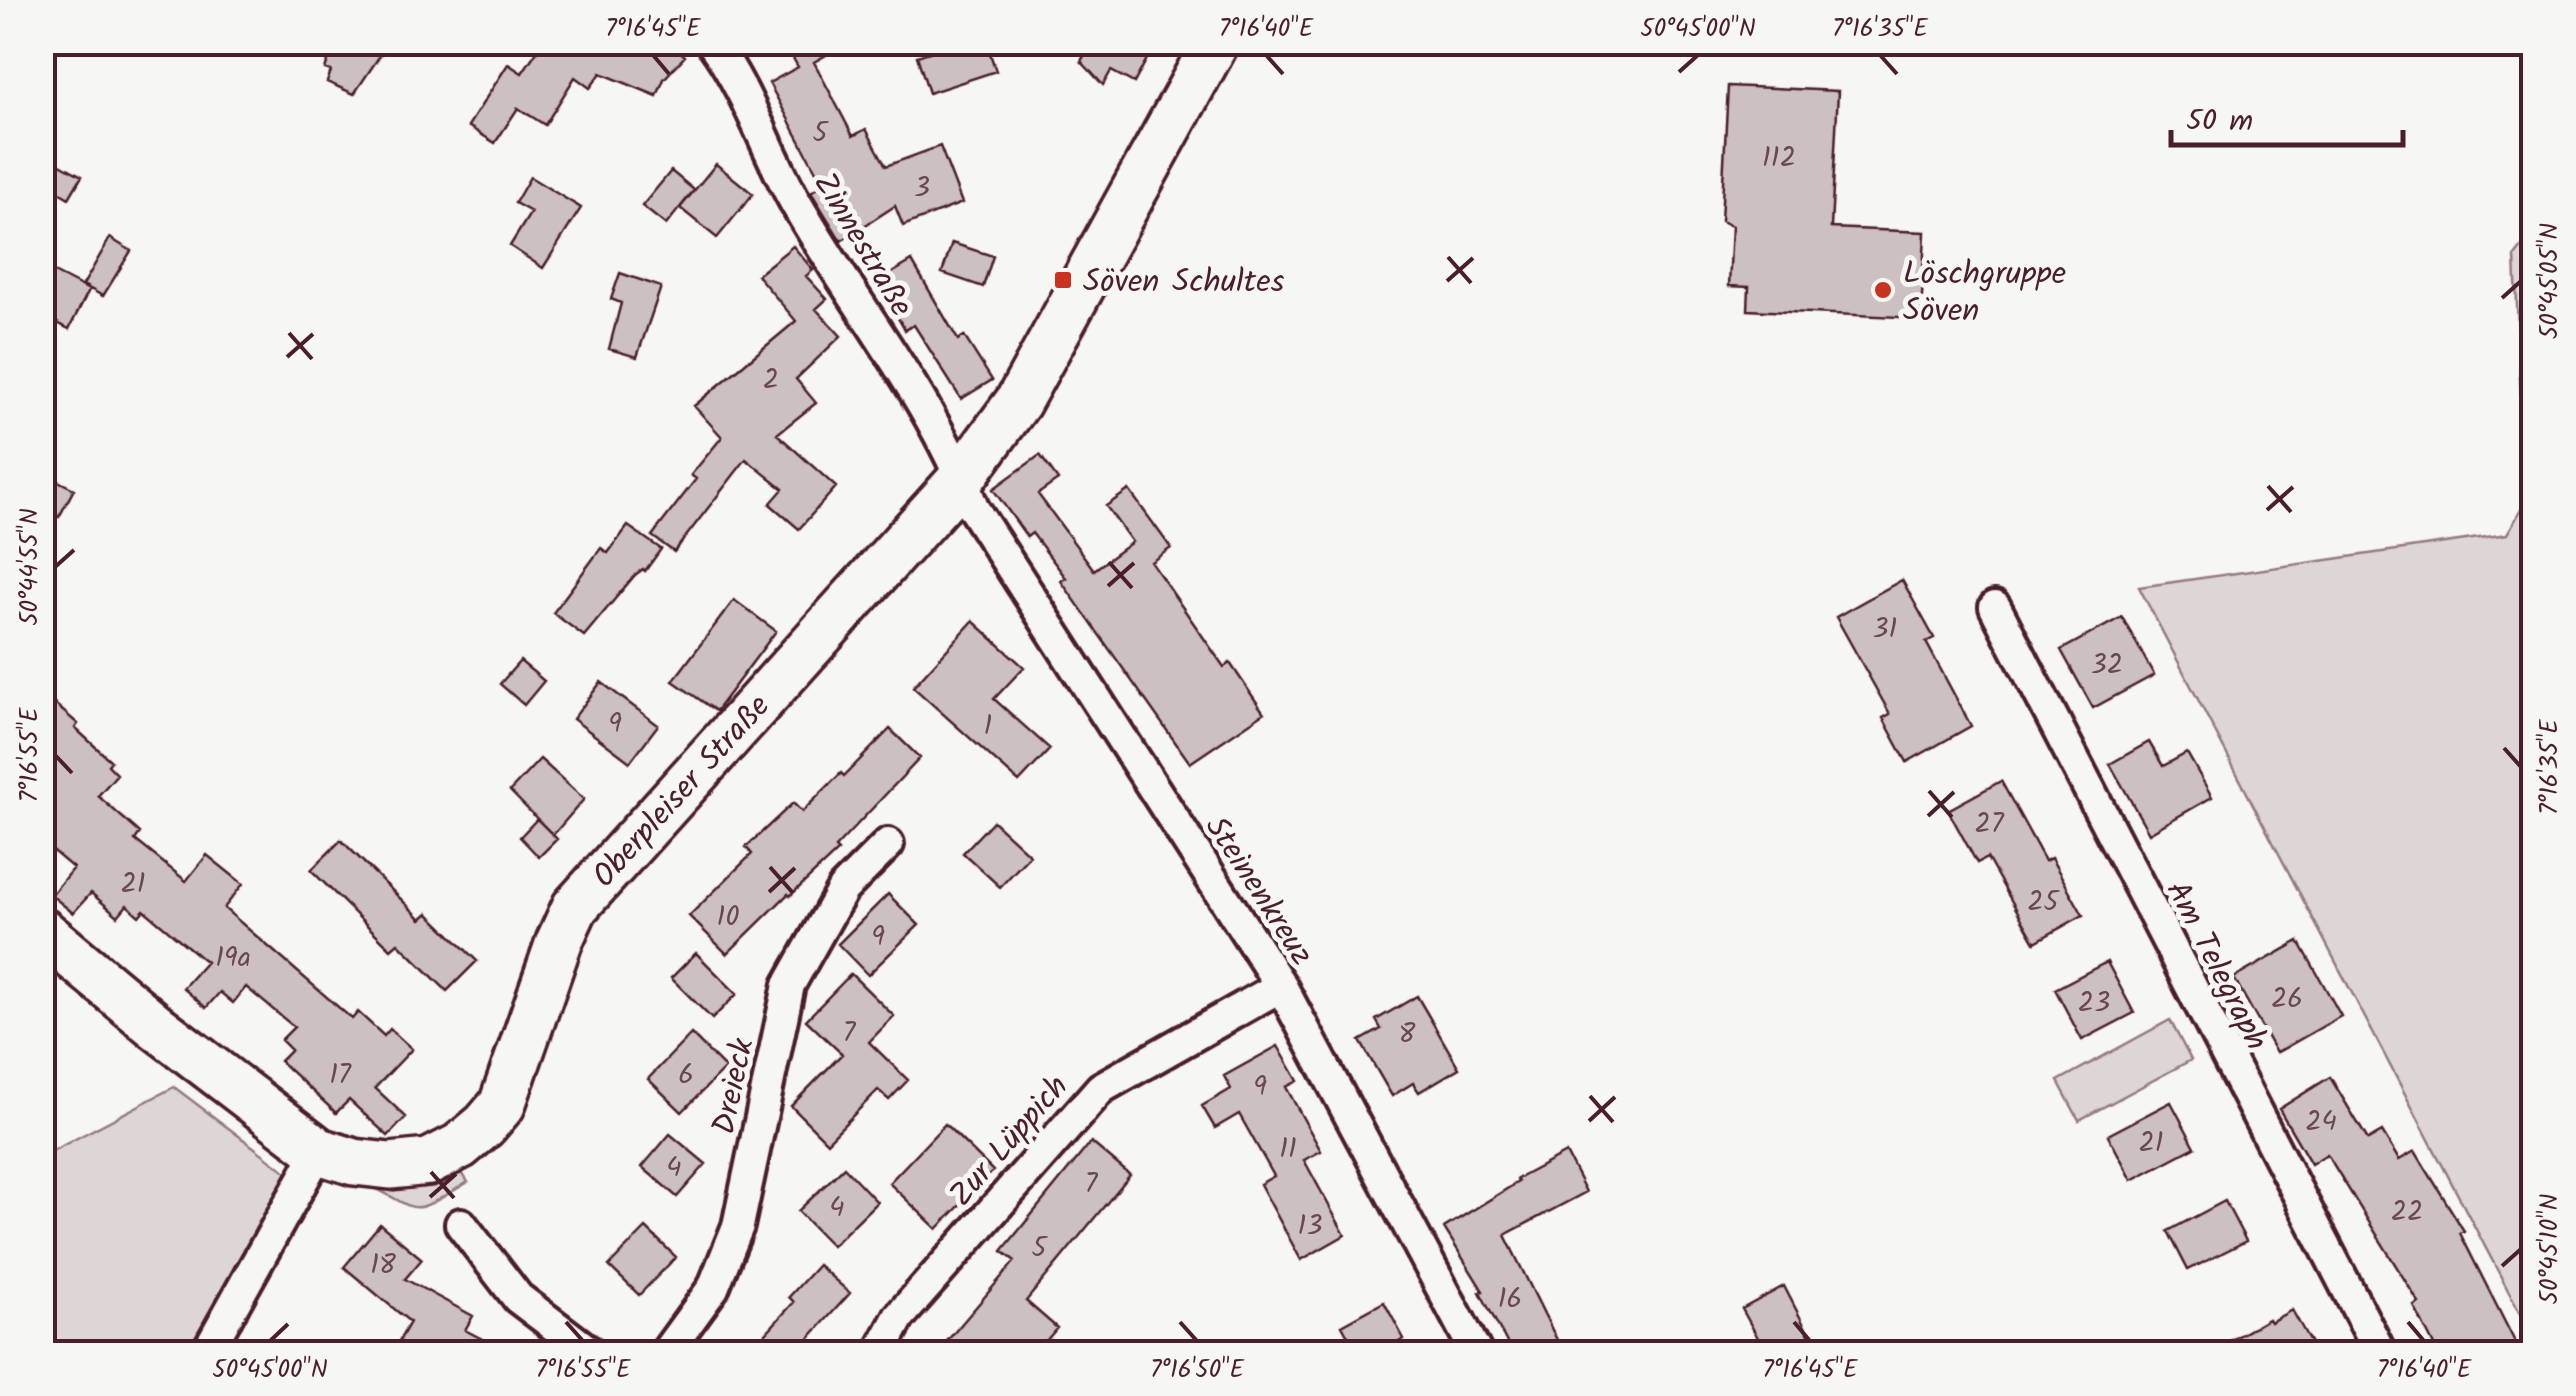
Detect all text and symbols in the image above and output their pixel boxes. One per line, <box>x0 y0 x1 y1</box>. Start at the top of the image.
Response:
text: 7°16'45"E <box>605 9 702 49</box>
text: 7°16'40"E <box>1219 9 1315 49</box>
text: 50°45'00"N <box>1640 9 1756 49</box>
text: 7°16'35"E <box>1832 9 1929 49</box>
scale bar <box>2171 85 2404 147</box>
text: 50 m <box>2186 98 2253 146</box>
house number: 5 <box>812 111 829 156</box>
house number: 112 <box>1762 136 1796 181</box>
street label: Zinnestraße <box>799 163 925 327</box>
house number: 3 <box>914 166 930 211</box>
text: 50°45'05"N <box>2530 223 2570 339</box>
place label: Löschgruppe Söven <box>1903 249 2066 337</box>
place label: Söven Schultes <box>1083 257 1285 308</box>
marker: Söven Schultes <box>1052 269 1074 291</box>
marker: Löschgruppe Söven <box>1872 279 1894 301</box>
house number: 2 <box>763 358 779 403</box>
text: 50°44'55"N <box>10 508 50 626</box>
house number: 31 <box>1873 607 1897 652</box>
house number: 32 <box>2091 643 2123 688</box>
street label: Oberpleiser Straße <box>581 684 784 901</box>
house number: 9 <box>608 702 622 747</box>
house number: 1 <box>984 704 992 749</box>
text: 7°16'55"E <box>10 706 50 803</box>
text: 7°16'35"E <box>2530 718 2570 815</box>
house number: 27 <box>1974 802 2005 847</box>
street label: Steinenkreuz <box>1190 806 1325 976</box>
house number: 21 <box>120 862 146 907</box>
street label: Am Telegraph <box>2151 872 2280 1060</box>
house number: 25 <box>2027 880 2061 925</box>
house number: 10 <box>717 895 739 940</box>
house number: 9 <box>871 915 885 960</box>
house number: 19a <box>215 936 251 981</box>
house number: 26 <box>2271 977 2303 1022</box>
house number: 23 <box>2078 981 2110 1026</box>
house number: 7 <box>843 1011 857 1056</box>
house number: 8 <box>1399 1012 1416 1057</box>
street label: Dreieck <box>699 1033 770 1139</box>
house number: 17 <box>329 1053 352 1098</box>
house number: 6 <box>678 1053 694 1098</box>
street label: Zur Lüppich <box>938 1064 1082 1219</box>
house number: 9 <box>1253 1065 1267 1110</box>
house number: 24 <box>2305 1100 2337 1145</box>
house number: 21 <box>2138 1121 2164 1166</box>
house number: 11 <box>1279 1127 1297 1172</box>
house number: 4 <box>666 1146 682 1191</box>
house number: 7 <box>1085 1162 1099 1207</box>
house number: 4 <box>829 1186 845 1231</box>
house number: 22 <box>2391 1190 2423 1235</box>
text: 50°45'10"N <box>2530 1194 2570 1304</box>
house number: 13 <box>1298 1204 1322 1249</box>
house number: 5 <box>1031 1226 1048 1271</box>
house number: 18 <box>370 1243 396 1288</box>
house number: 16 <box>1498 1277 1522 1322</box>
text: 50°45'00"N <box>212 1350 328 1390</box>
text: 7°16'55"E <box>535 1350 632 1390</box>
text: 7°16'50"E <box>1150 1350 1245 1390</box>
text: 7°16'45"E <box>1762 1350 1859 1390</box>
text: 7°16'40"E <box>2377 1350 2473 1390</box>

